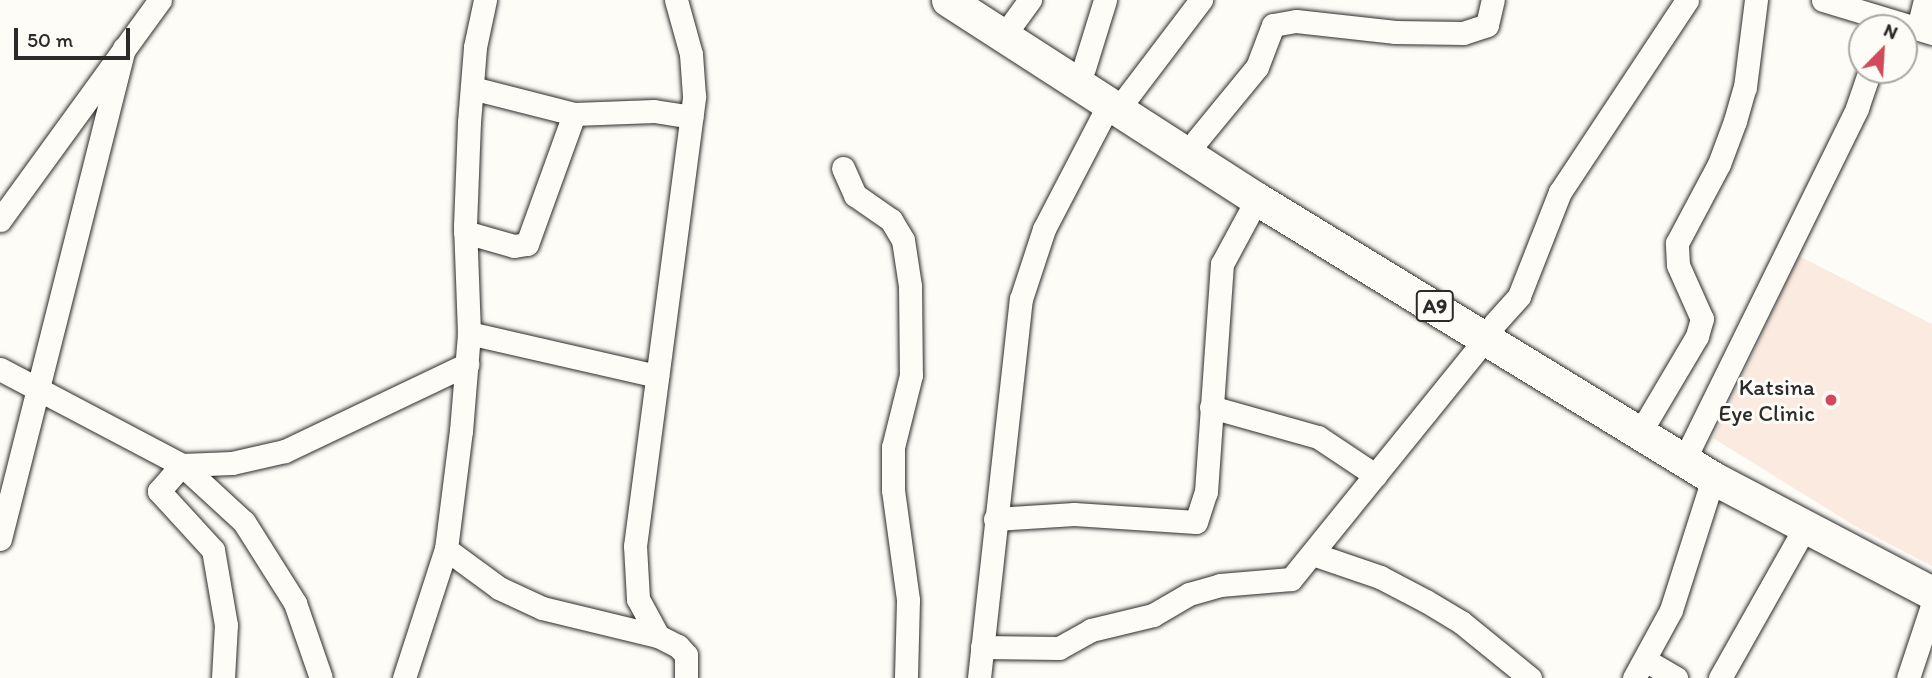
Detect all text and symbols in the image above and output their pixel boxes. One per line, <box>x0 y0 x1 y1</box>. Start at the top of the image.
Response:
scale bar <box>18 14 133 58</box>
north arrow <box>1848 14 1918 84</box>
text: N <box>1880 18 1901 44</box>
text: 50 m <box>27 27 73 52</box>
road number: A9 <box>1416 288 1454 324</box>
place label: Katsina Eye Clinic <box>1719 373 1815 427</box>
marker: Katsina Eye Clinic <box>1821 390 1841 410</box>

